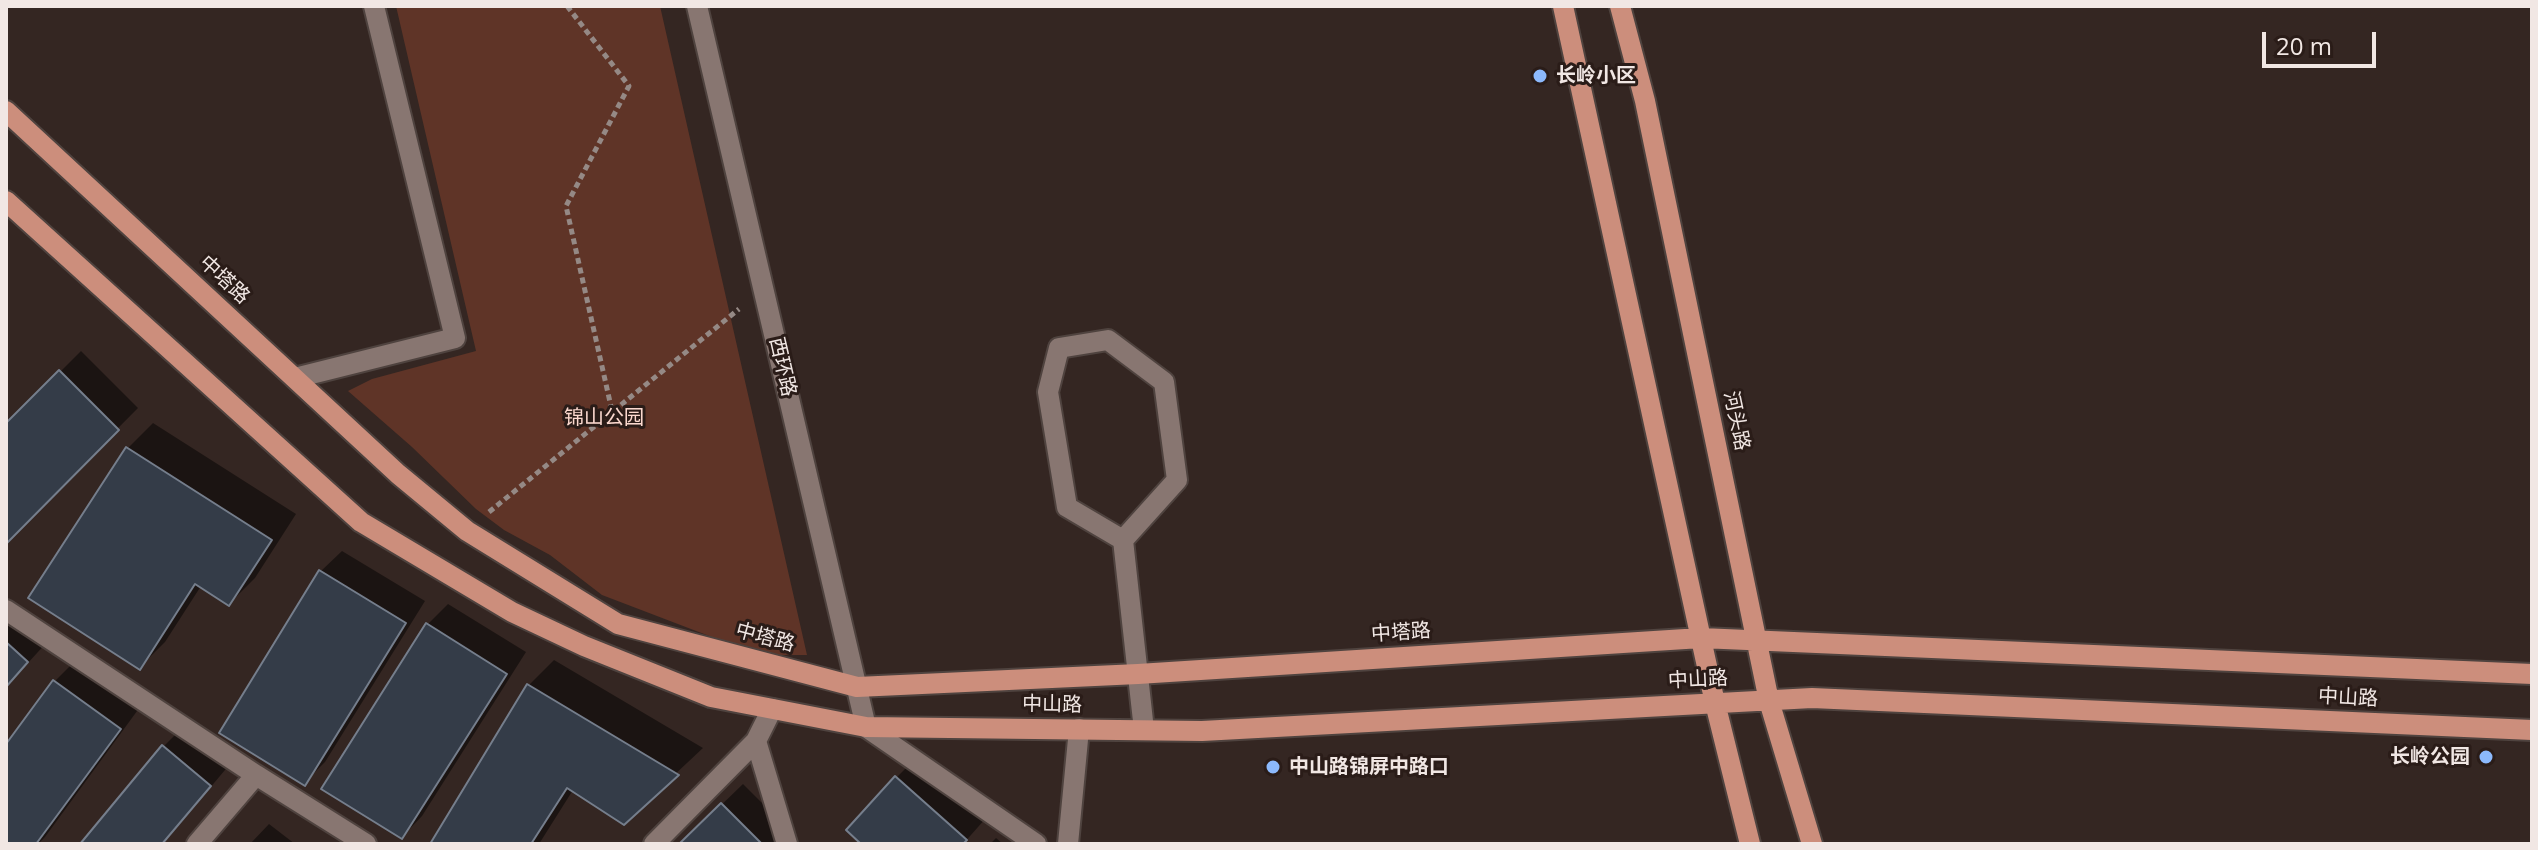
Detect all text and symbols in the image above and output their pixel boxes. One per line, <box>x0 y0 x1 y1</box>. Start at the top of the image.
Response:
scale bar <box>2266 16 2380 66</box>
text: 20 m <box>2276 29 2332 62</box>
place label: 长岭小区 <box>1556 64 1636 88</box>
marker: 长岭小区 <box>1531 67 1549 85</box>
street label: 中塔路 <box>194 251 254 309</box>
street label: 西环路 <box>764 335 800 399</box>
street label: 河头路 <box>1718 389 1754 453</box>
park label: 锦山公园 <box>564 406 644 430</box>
street label: 中塔路 <box>733 619 797 657</box>
street label: 中塔路 <box>1370 619 1432 647</box>
street label: 中山路 <box>1667 666 1729 694</box>
street label: 中山路 <box>2317 684 2379 712</box>
street label: 中山路 <box>1022 692 1082 718</box>
place label: 长岭公园 <box>2390 745 2470 769</box>
marker: 长岭公园 <box>2477 748 2495 766</box>
place label: 中山路锦屏中路口 <box>1289 755 1449 779</box>
marker: 中山路锦屏中路口 <box>1264 758 1282 776</box>

